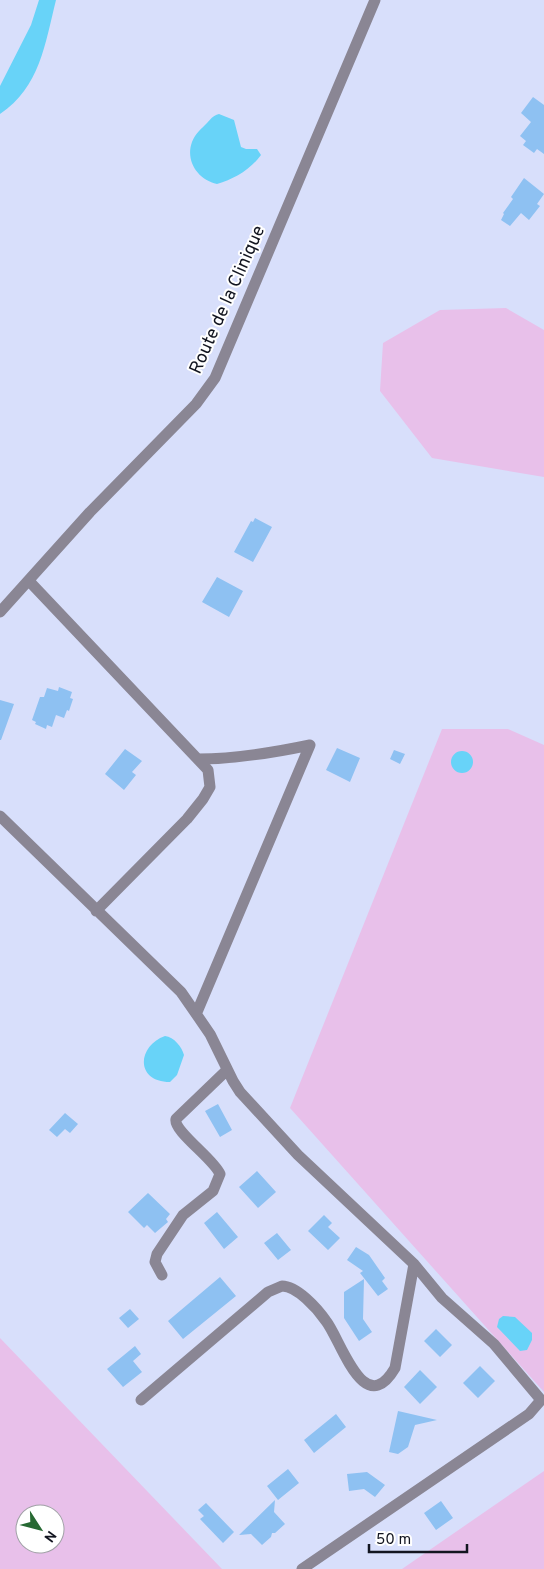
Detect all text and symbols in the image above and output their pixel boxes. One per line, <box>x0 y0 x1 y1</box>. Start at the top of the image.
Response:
street label: Route de la Clinique <box>185 222 271 378</box>
north arrow <box>15 1504 65 1554</box>
scale bar <box>369 1522 466 1554</box>
text: N <box>39 1527 59 1545</box>
text: 50 m <box>376 1531 411 1550</box>

